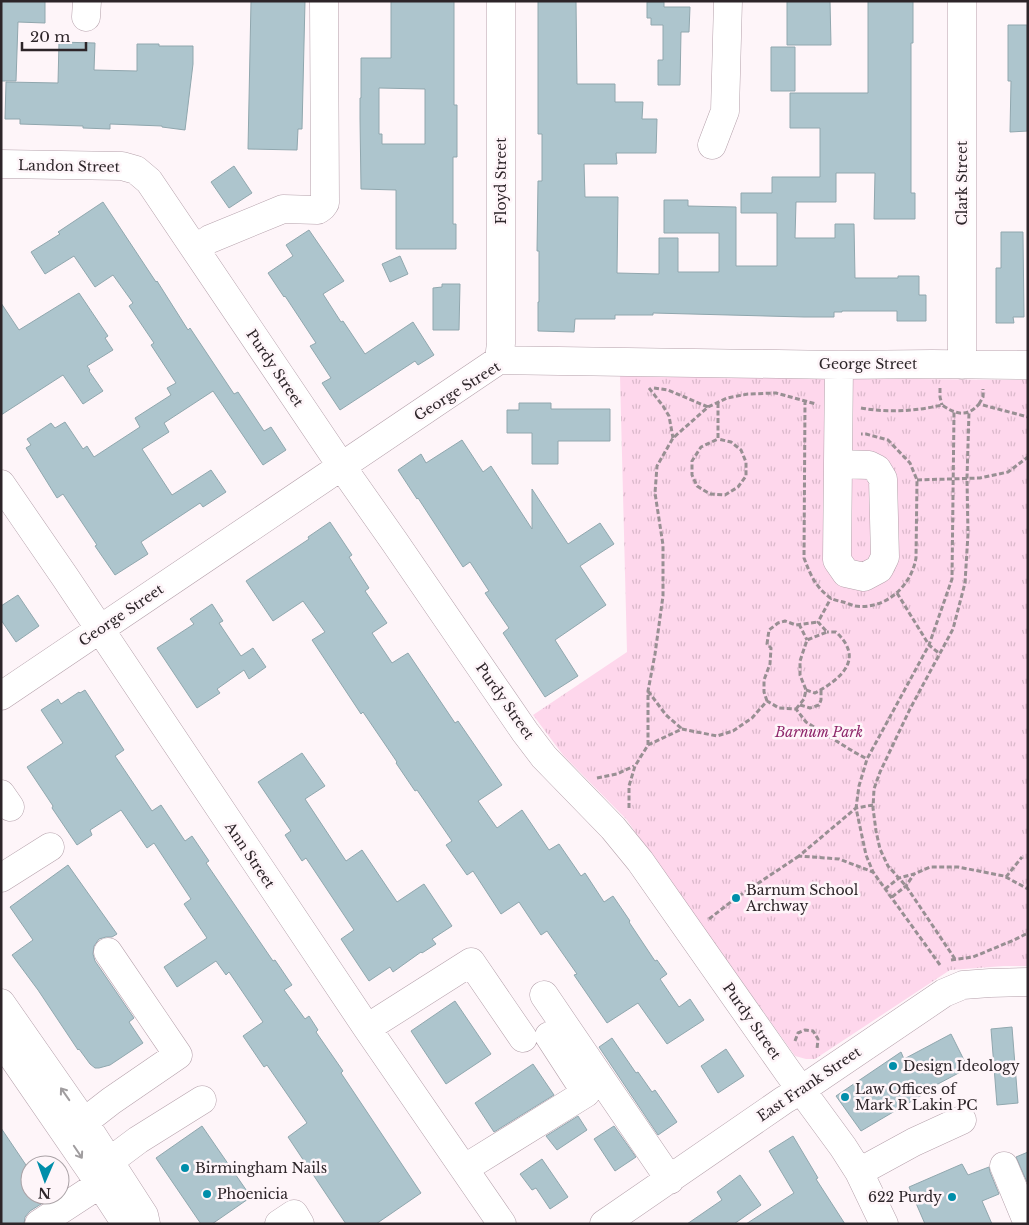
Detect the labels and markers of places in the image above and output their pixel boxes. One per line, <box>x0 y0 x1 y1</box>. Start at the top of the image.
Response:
place label: Barnum School Archway <box>745 881 859 915</box>
marker: Barnum School Archway <box>730 892 742 904</box>
place label: Design Ideology <box>903 1057 1020 1075</box>
marker: Design Ideology <box>887 1060 899 1072</box>
place label: Law Offices of Mark R Lakin PC <box>855 1080 978 1114</box>
marker: Law Offices of Mark R Lakin PC <box>839 1091 851 1103</box>
place label: Birmingham Nails <box>195 1159 327 1177</box>
marker: Birmingham Nails <box>179 1162 191 1174</box>
place label: Phoenicia <box>217 1185 288 1203</box>
marker: Phoenicia <box>201 1188 213 1200</box>
place label: 622 Purdy <box>868 1188 942 1206</box>
marker: 622 Purdy <box>946 1191 958 1203</box>

